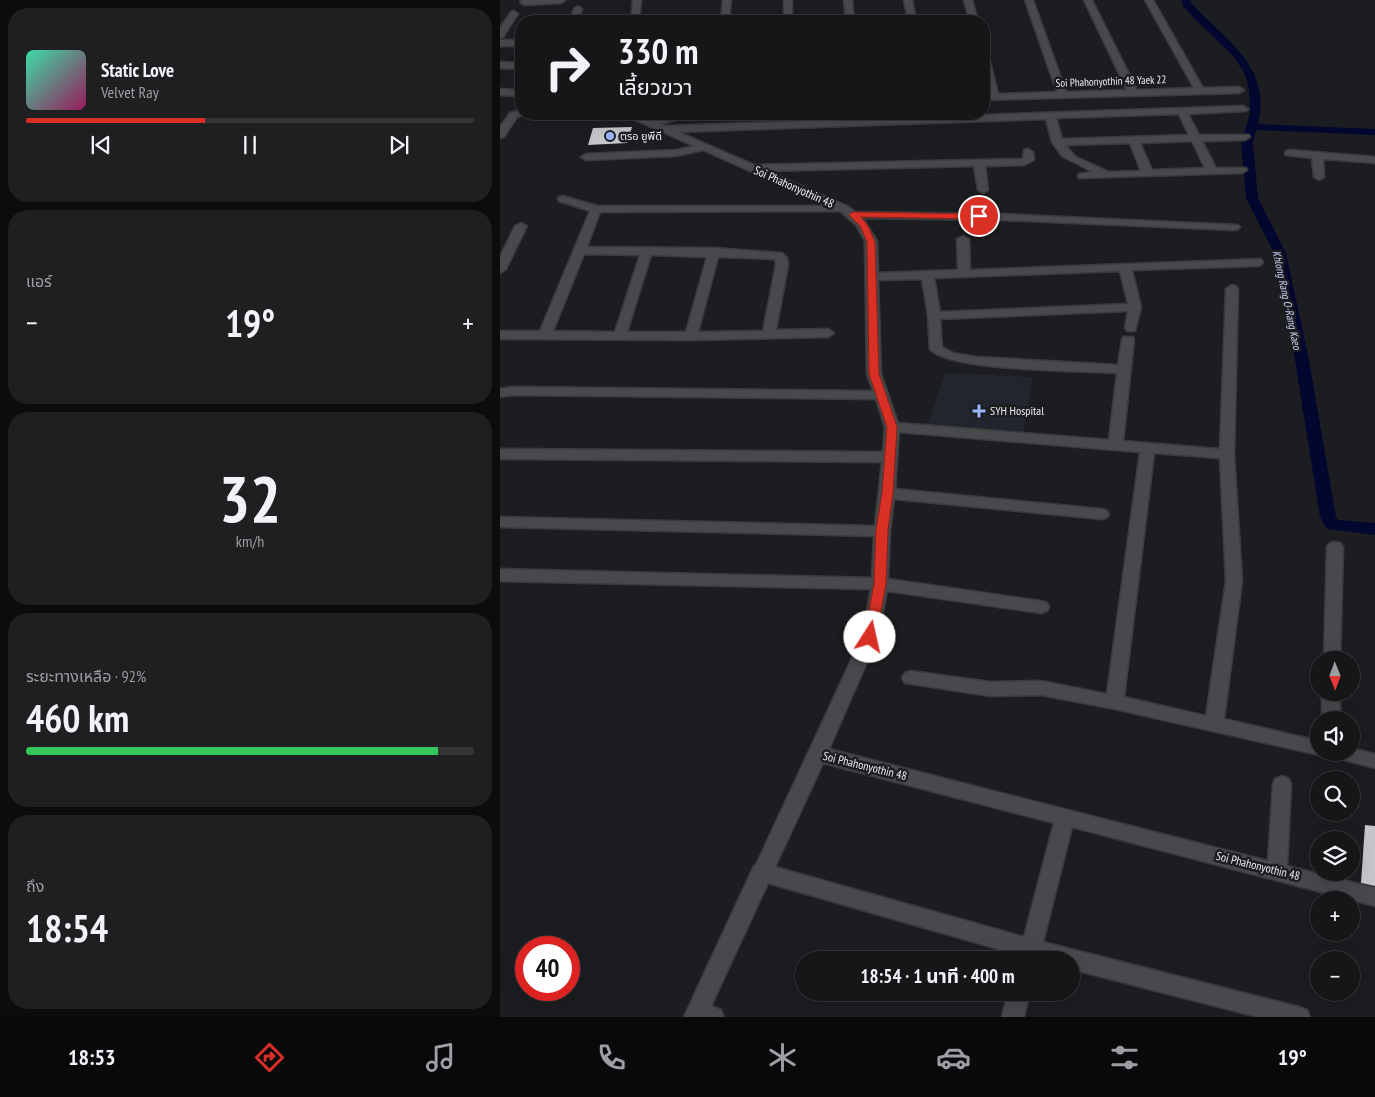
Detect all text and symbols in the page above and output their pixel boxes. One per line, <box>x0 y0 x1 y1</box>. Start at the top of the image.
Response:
text: 330 m <box>618 28 699 74</box>
icon: right <box>535 35 600 100</box>
text: Static Love <box>101 58 174 82</box>
street label: Soi Phahonyothin 48 Yaek 22 <box>1055 72 1167 90</box>
text: เลี้ยวขวา <box>618 73 693 101</box>
text: Velvet Ray <box>101 82 159 102</box>
place label: ตรอ ยูพีดี <box>620 129 662 143</box>
marker: ตรอ ยูพีดี <box>604 130 616 142</box>
icon: previous <box>87 131 115 159</box>
icon: pause <box>236 131 264 159</box>
icon: next <box>385 131 413 159</box>
street label: Soi Phahonyothin 48 <box>752 162 837 211</box>
pin <box>958 195 1000 237</box>
icon: arrive <box>965 202 993 230</box>
water label: Khlong Rang O-Rang Kaeo <box>1270 249 1305 352</box>
text: แอร์ <box>26 271 52 291</box>
text: 19° <box>225 298 275 347</box>
text: − <box>26 304 38 341</box>
text: + <box>462 304 474 341</box>
place label: SYH Hospital <box>990 403 1044 418</box>
marker: SYH Hospital <box>972 404 986 418</box>
text: 32 <box>219 456 281 540</box>
text: km/h <box>236 531 264 551</box>
position arrow <box>843 610 895 662</box>
north arrow <box>1310 651 1360 701</box>
map controls <box>1310 651 1360 1001</box>
text: ระยะทางเหลือ · 92% <box>26 666 146 686</box>
text: 460 km <box>26 693 129 742</box>
button: sound <box>1310 711 1360 761</box>
street label: Soi Phahonyothin 48 <box>821 748 909 783</box>
button: search <box>1310 771 1360 821</box>
button: layers <box>1310 831 1360 881</box>
street label: Soi Phahonyothin 48 <box>1214 848 1302 883</box>
text: ถึง <box>26 876 44 896</box>
button: + <box>1310 891 1360 941</box>
text: 18:54 <box>26 903 108 952</box>
speed limit sign: 40 <box>515 936 580 1001</box>
button: − <box>1310 951 1360 1001</box>
text: 18:54 · 1 นาที · 400 m <box>860 964 1015 988</box>
icon: directions <box>252 1040 287 1075</box>
icon: music <box>423 1040 458 1075</box>
icon: phone <box>594 1040 629 1075</box>
icon: climate <box>765 1040 800 1075</box>
icon: car <box>936 1040 971 1075</box>
icon: filters <box>1107 1040 1142 1075</box>
text: 18:53 <box>68 1043 116 1071</box>
text: 19° <box>1278 1043 1307 1071</box>

